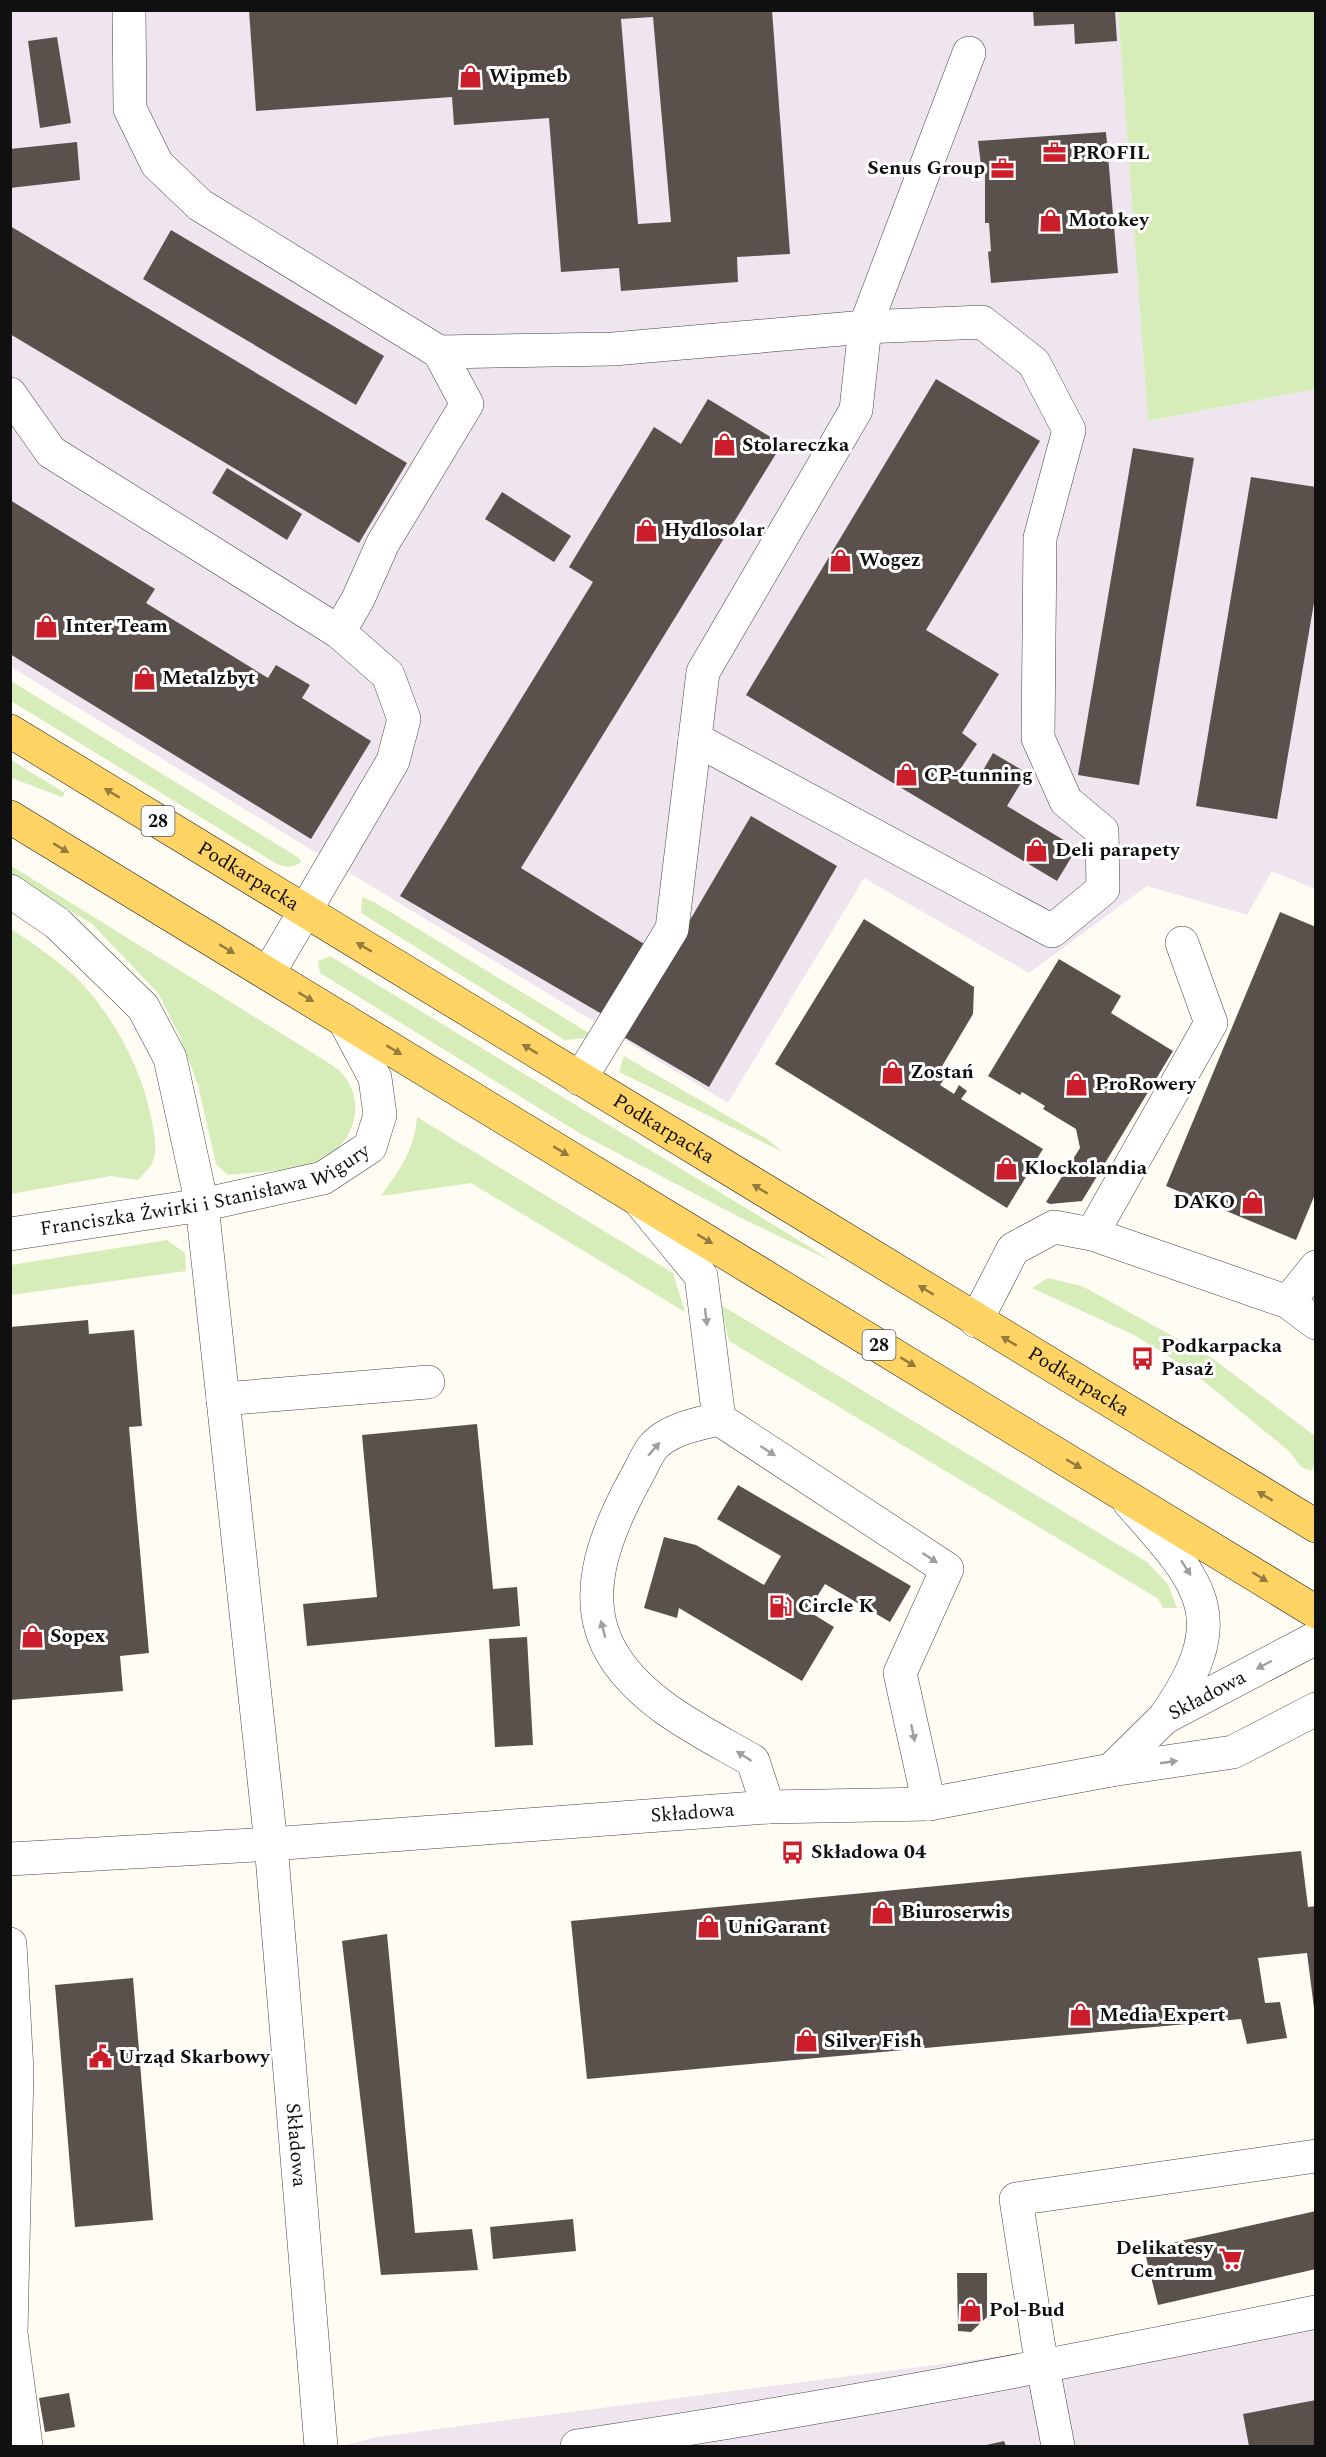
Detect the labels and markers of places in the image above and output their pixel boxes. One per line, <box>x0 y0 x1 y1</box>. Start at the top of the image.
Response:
place label: Wipmeb <box>489 61 568 91</box>
shop icon: Wipmeb <box>458 63 484 89</box>
place label: PROFIL <box>1072 138 1150 168</box>
office icon: PROFIL <box>1041 140 1067 166</box>
place label: Senus Group <box>867 153 985 183</box>
office icon: Senus Group <box>990 155 1016 181</box>
place label: Motokey <box>1068 205 1150 235</box>
shop icon: Motokey <box>1037 207 1063 233</box>
place label: Stolareczka <box>742 430 850 460</box>
shop icon: Stolareczka <box>711 432 737 458</box>
place label: Hydlosolar <box>664 515 765 545</box>
shop icon: Hydlosolar <box>633 517 659 543</box>
place label: Wogez <box>859 545 921 575</box>
shop icon: Wogez <box>828 547 854 573</box>
place label: Inter Team <box>65 611 168 641</box>
shop icon: Inter Team <box>34 613 60 639</box>
place label: Metalzbyt <box>162 663 256 693</box>
shop icon: Metalzbyt <box>131 665 157 691</box>
place label: CP-tunning <box>924 760 1033 790</box>
shop icon: CP-tunning <box>893 762 919 788</box>
place label: Deli parapety <box>1055 835 1181 865</box>
shop icon: Deli parapety <box>1024 837 1050 863</box>
place label: Zostań <box>910 1057 974 1087</box>
shop icon: Zostań <box>879 1059 905 1085</box>
place label: ProRowery <box>1095 1069 1198 1099</box>
shop icon: ProRowery <box>1064 1071 1090 1097</box>
place label: Klockolandia <box>1024 1153 1148 1183</box>
shop icon: Klockolandia <box>993 1155 1019 1181</box>
place label: DAKO <box>1173 1187 1235 1217</box>
shop icon: DAKO <box>1240 1189 1266 1215</box>
place label: Podkarpacka Pasaż <box>1161 1331 1283 1384</box>
bus stop icon: Podkarpacka Pasaż <box>1130 1345 1156 1371</box>
place label: Circle K <box>798 1591 874 1621</box>
fuel station icon: Circle K <box>767 1593 793 1619</box>
place label: Sopex <box>50 1621 105 1651</box>
shop icon: Sopex <box>19 1623 45 1649</box>
place label: Składowa 04 <box>811 1837 926 1867</box>
bus stop icon: Składowa 04 <box>780 1839 806 1865</box>
place label: Biuroserwis <box>901 1897 1010 1927</box>
shop icon: Biuroserwis <box>870 1899 896 1925</box>
place label: UniGarant <box>727 1912 827 1942</box>
shop icon: UniGarant <box>696 1914 722 1940</box>
place label: Media Expert <box>1099 2000 1226 2030</box>
shop icon: Media Expert <box>1068 2002 1094 2028</box>
place label: Silver Fish <box>824 2026 922 2056</box>
shop icon: Silver Fish <box>793 2028 819 2054</box>
place label: Urząd Skarbowy <box>118 2042 271 2072</box>
public building icon: Urząd Skarbowy <box>87 2044 113 2070</box>
place label: Delikatesy Centrum <box>1116 2233 1214 2286</box>
supermarket icon: Delikatesy Centrum <box>1218 2246 1244 2272</box>
place label: Pol-Bud <box>989 2295 1065 2325</box>
shop icon: Pol-Bud <box>958 2297 984 2323</box>

